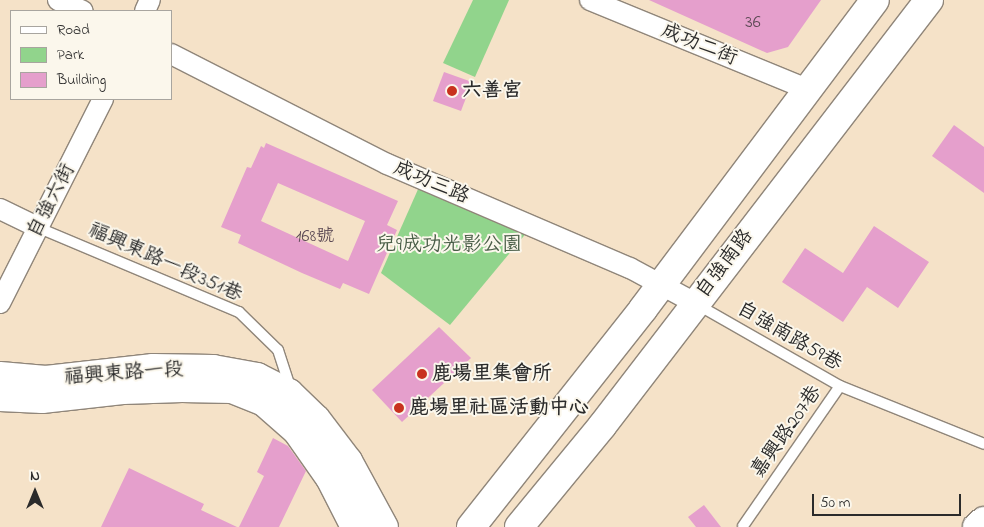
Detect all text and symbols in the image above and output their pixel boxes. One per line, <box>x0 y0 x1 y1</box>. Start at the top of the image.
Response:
legend <box>10 10 172 100</box>
house number: 36 <box>745 12 761 34</box>
text: Road <box>57 19 90 41</box>
street label: 成功二街 <box>657 19 741 71</box>
text: Park <box>57 44 84 66</box>
text: Building <box>57 69 106 91</box>
place label: 六善宮 <box>462 79 522 103</box>
marker: 六善宮 <box>446 85 458 97</box>
street label: 成功三路 <box>389 156 473 210</box>
street label: 自強六街 <box>23 160 81 242</box>
street label: 福興東路一段351巷 <box>84 218 246 308</box>
street label: 自強南路 <box>691 225 759 303</box>
house number: 168號 <box>296 226 334 248</box>
park label: 兒9成功光影公園 <box>376 233 522 257</box>
street label: 自強南路59巷 <box>732 297 846 377</box>
street label: 福興東路一段 <box>63 358 185 390</box>
place label: 鹿場里集會所 <box>432 362 552 386</box>
marker: 鹿場里集會所 <box>416 368 428 380</box>
street label: 嘉興路207巷 <box>747 381 827 483</box>
place label: 鹿場里社區活動中心 <box>409 396 589 420</box>
marker: 鹿場里社區活動中心 <box>393 402 405 414</box>
text: N <box>30 466 40 487</box>
north arrow <box>10 467 60 517</box>
scale bar <box>814 484 963 516</box>
text: 50 m <box>820 492 850 514</box>

